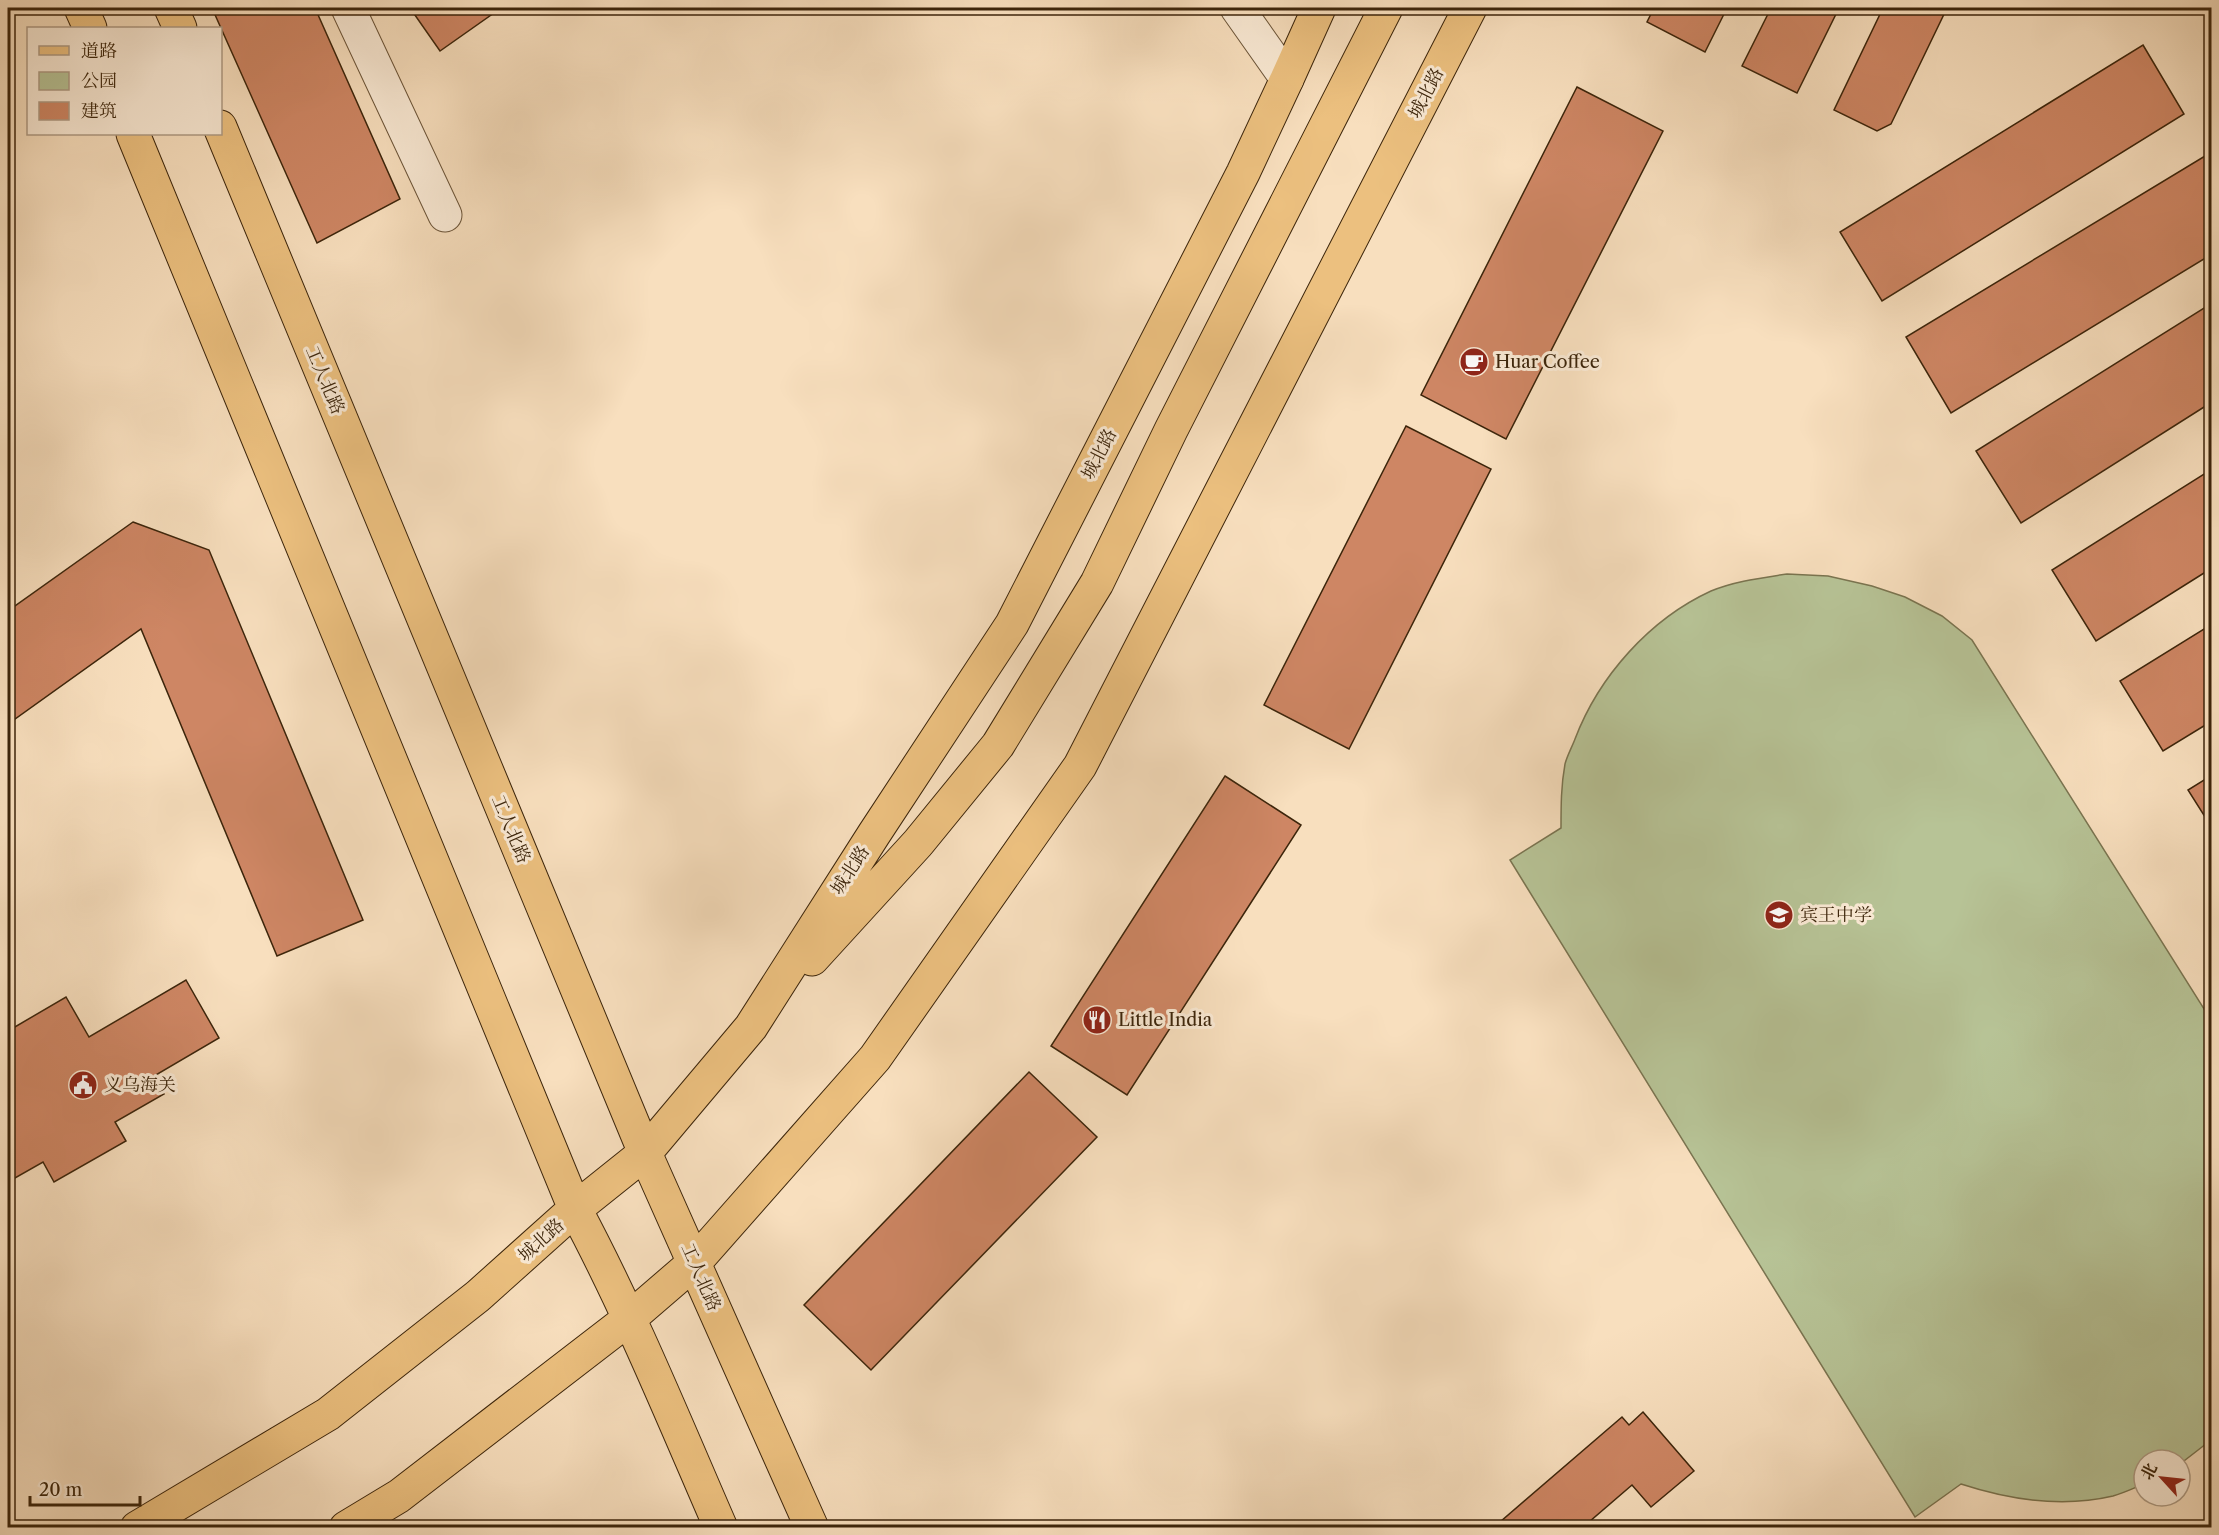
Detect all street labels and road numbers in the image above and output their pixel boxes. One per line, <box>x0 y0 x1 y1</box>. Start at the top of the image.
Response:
street label: 城北路 <box>1404 64 1448 122</box>
street label: 工人北路 <box>301 343 349 417</box>
street label: 城北路 <box>1077 425 1121 483</box>
street label: 工人北路 <box>487 792 535 866</box>
street label: 城北路 <box>826 841 874 899</box>
street label: 城北路 <box>514 1214 568 1266</box>
street label: 工人北路 <box>676 1240 726 1314</box>

